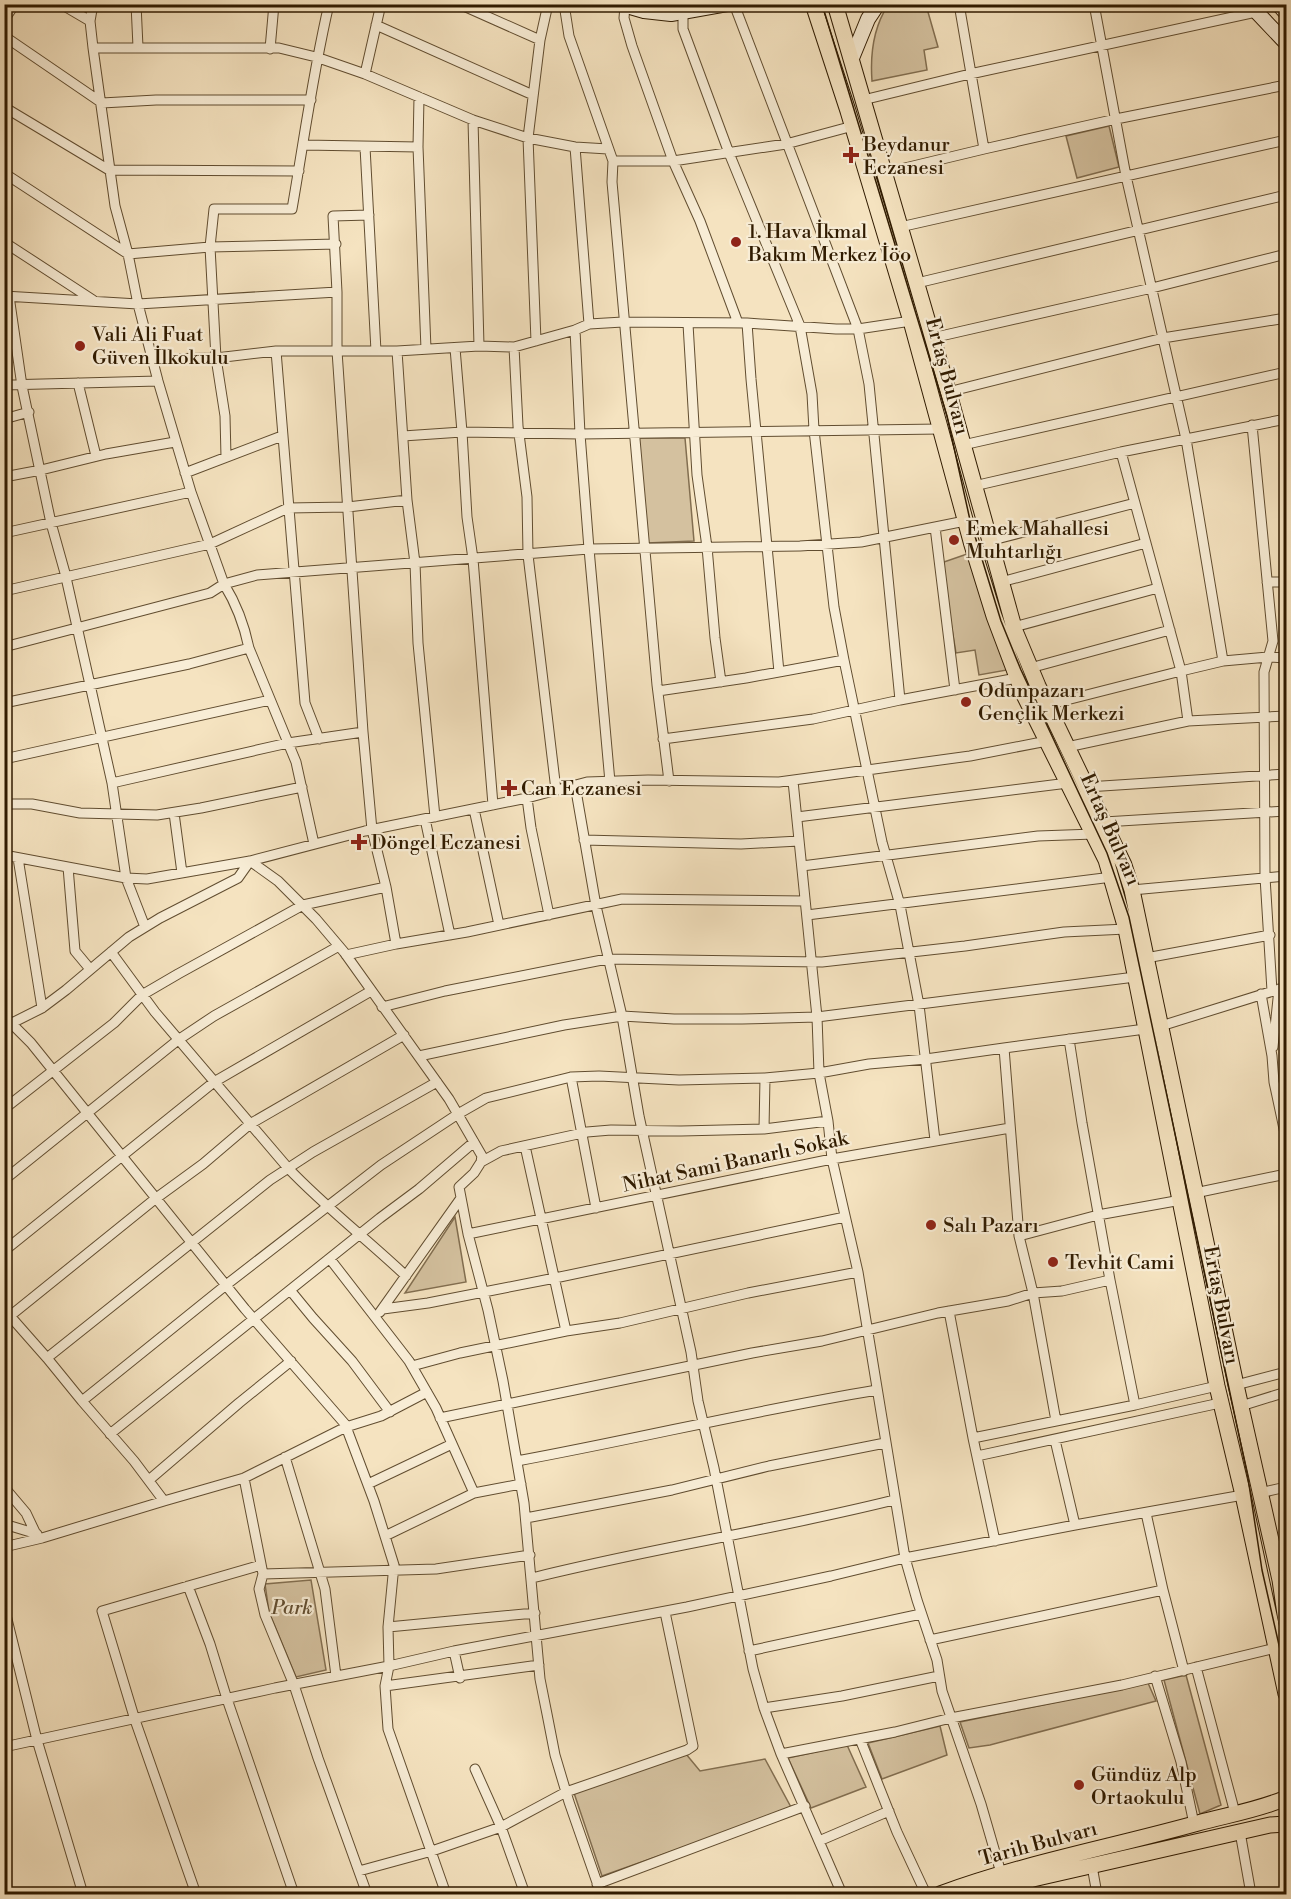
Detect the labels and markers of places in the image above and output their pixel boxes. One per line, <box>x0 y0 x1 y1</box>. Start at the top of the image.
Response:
place label: Beydanur Eczanesi <box>862 133 950 181</box>
marker: Beydanur Eczanesi <box>844 148 858 162</box>
place label: 1. Hava İkmal Bakım Merkez İöo <box>747 219 911 268</box>
marker: 1. Hava İkmal Bakım Merkez İöo <box>729 235 743 249</box>
place label: Vali Ali Fuat Güven İlkokulu <box>91 323 229 371</box>
marker: Vali Ali Fuat Güven İlkokulu <box>73 339 87 353</box>
place label: Emek Mahallesi Muhtarlığı <box>966 517 1110 565</box>
marker: Emek Mahallesi Muhtarlığı <box>947 533 961 547</box>
place label: Odunpazarı Gençlik Merkezi <box>978 679 1125 727</box>
marker: Odunpazarı Gençlik Merkezi <box>959 695 973 709</box>
place label: Can Eczanesi <box>521 777 642 802</box>
marker: Can Eczanesi <box>502 781 516 795</box>
place label: Döngel Eczanesi <box>371 831 521 856</box>
marker: Döngel Eczanesi <box>352 835 366 849</box>
place label: Salı Pazarı <box>943 1214 1039 1239</box>
marker: Salı Pazarı <box>924 1218 938 1232</box>
place label: Tevhit Cami <box>1065 1251 1175 1276</box>
marker: Tevhit Cami <box>1046 1255 1060 1269</box>
place label: Gündüz Alp Ortaokulu <box>1091 1763 1197 1811</box>
marker: Gündüz Alp Ortaokulu <box>1072 1778 1086 1792</box>

